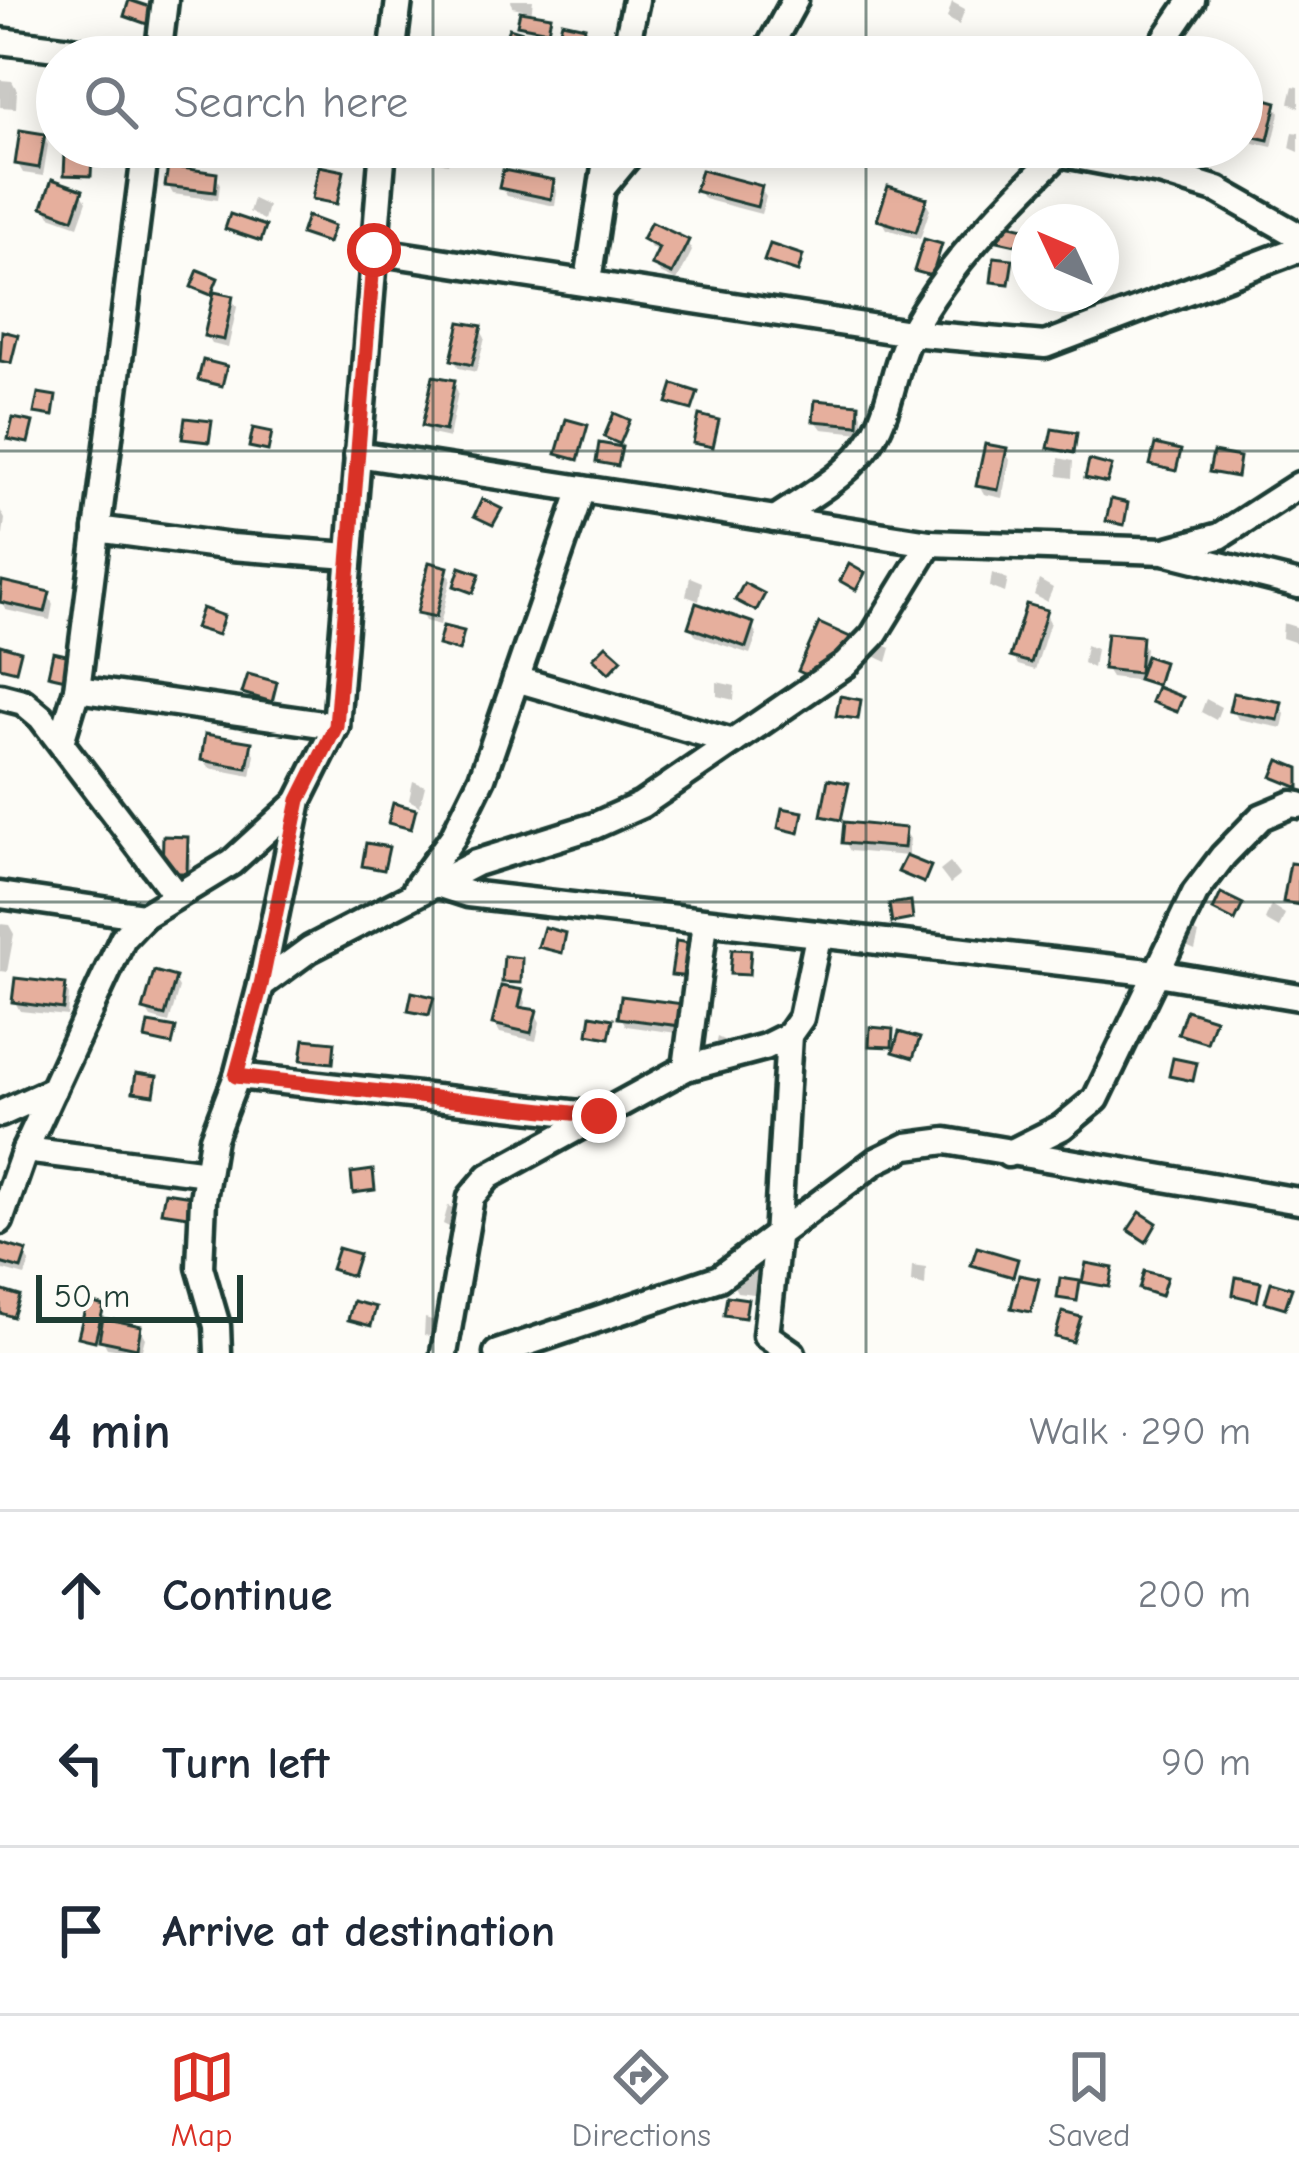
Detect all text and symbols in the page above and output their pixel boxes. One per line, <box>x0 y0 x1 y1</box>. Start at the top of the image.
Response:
search box <box>36 36 1263 168</box>
icon: search <box>78 69 144 135</box>
text: Search here <box>174 76 408 128</box>
north arrow <box>1011 204 1119 312</box>
route start <box>347 223 401 277</box>
route end <box>572 1089 626 1143</box>
scale bar <box>36 1269 243 1322</box>
text: 50 m <box>54 1277 130 1315</box>
text: 4 min <box>48 1402 171 1461</box>
text: Walk · 290 m <box>1029 1409 1251 1454</box>
icon: ahead <box>48 1562 114 1628</box>
text: Continue <box>162 1569 332 1621</box>
text: 200 m <box>1138 1572 1251 1617</box>
icon: left <box>48 1730 114 1796</box>
text: Turn left <box>162 1737 329 1789</box>
text: 90 m <box>1161 1740 1251 1785</box>
icon: arrive <box>48 1898 114 1964</box>
text: Arrive at destination <box>162 1905 555 1957</box>
tab: Map <box>169 2044 235 2154</box>
tab: Directions <box>572 2044 711 2154</box>
tab: Saved <box>1048 2044 1130 2154</box>

